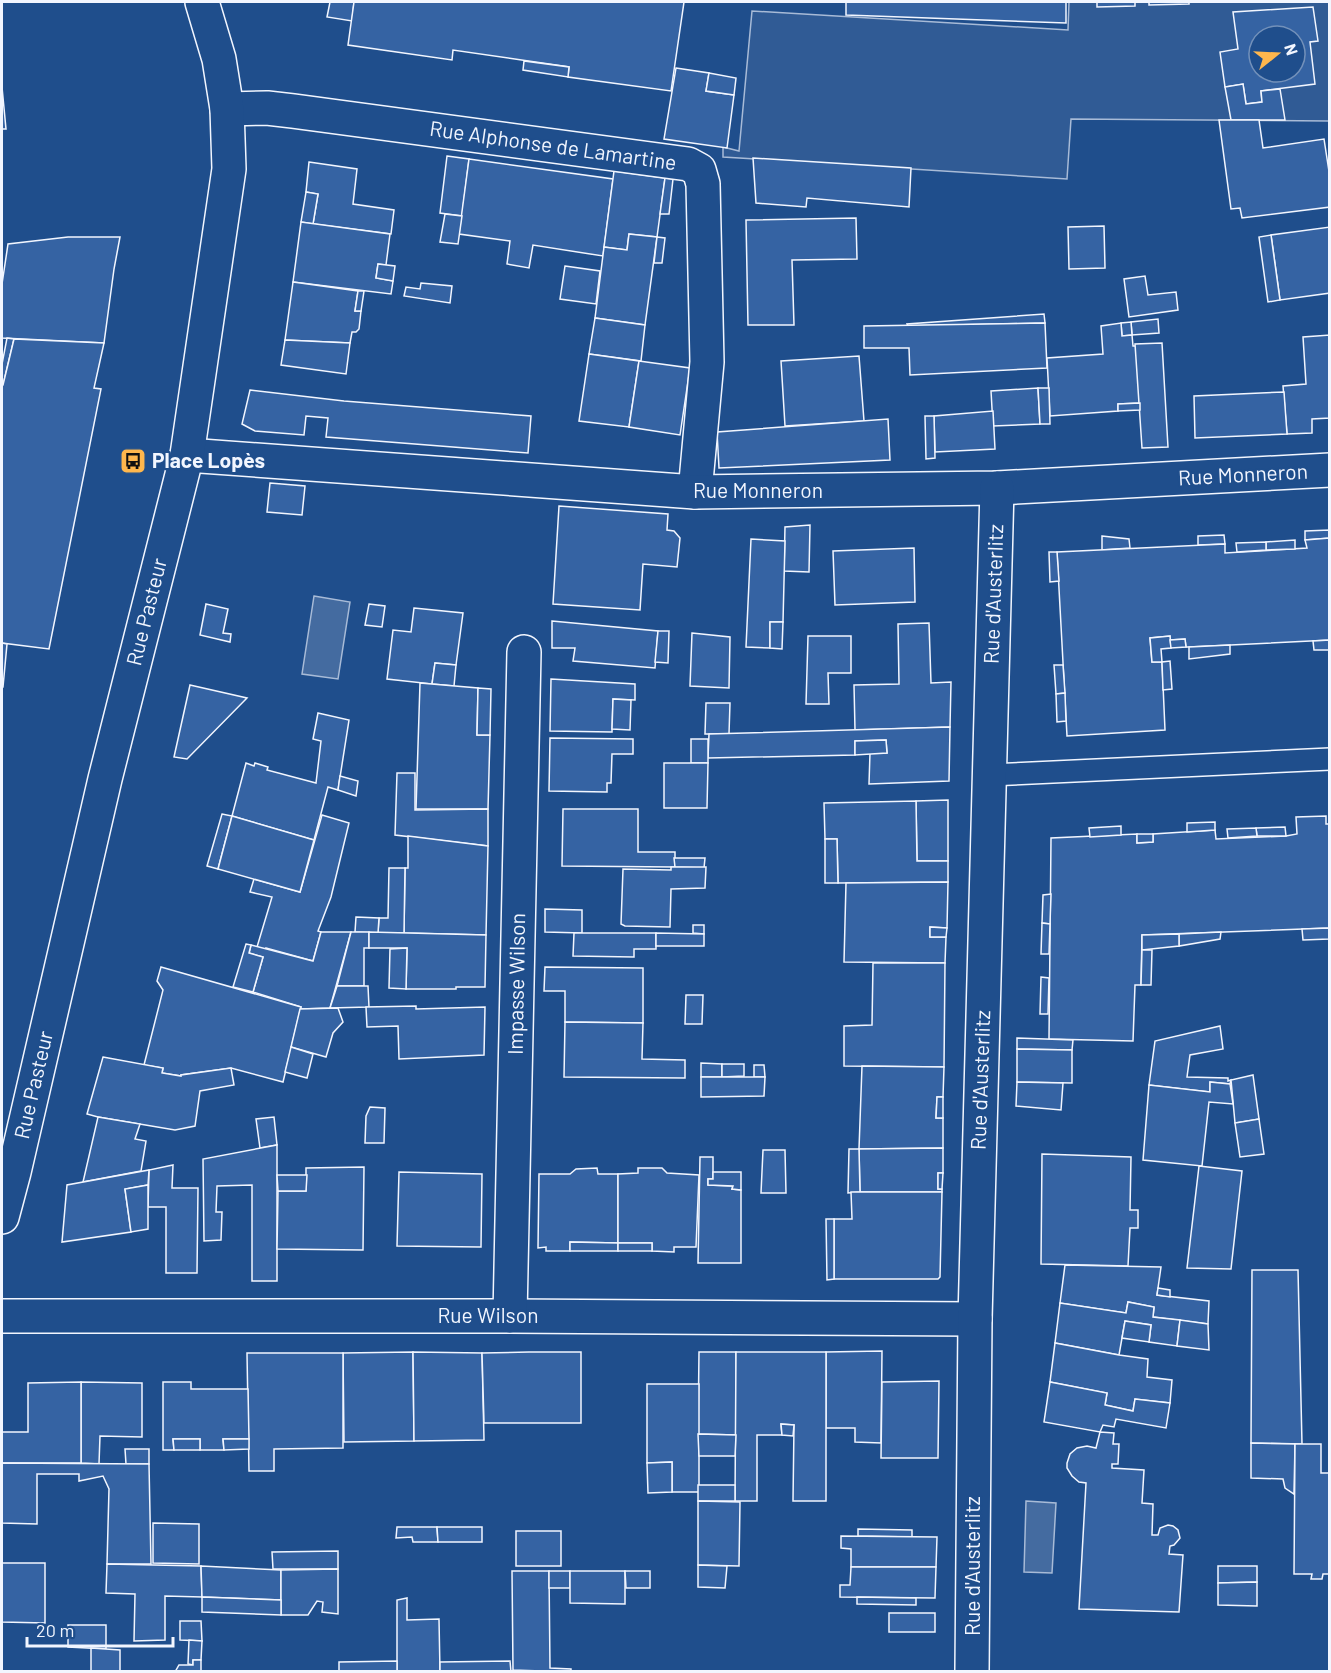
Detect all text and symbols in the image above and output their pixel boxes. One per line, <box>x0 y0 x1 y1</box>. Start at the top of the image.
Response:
north arrow <box>1247 24 1307 84</box>
text: N <box>1281 41 1302 57</box>
street label: Rue Alphonse de Lamartine <box>428 115 678 174</box>
bus stop icon: Place Lopès <box>118 446 148 476</box>
place label: Place Lopès <box>152 447 265 472</box>
street label: Rue Monneron <box>1177 458 1308 489</box>
street label: Rue Monneron <box>693 477 823 502</box>
street label: Rue d'Austerlitz <box>978 524 1007 664</box>
street label: Rue Pasteur <box>120 555 171 668</box>
street label: Impasse Wilson <box>502 913 529 1055</box>
street label: Rue d'Austerlitz <box>965 1010 994 1150</box>
street label: Rue Pasteur <box>8 1028 57 1141</box>
street label: Rue Wilson <box>438 1302 539 1327</box>
street label: Rue d'Austerlitz <box>959 1496 984 1636</box>
scale bar <box>27 1610 172 1648</box>
text: 20 m <box>36 1619 74 1641</box>

